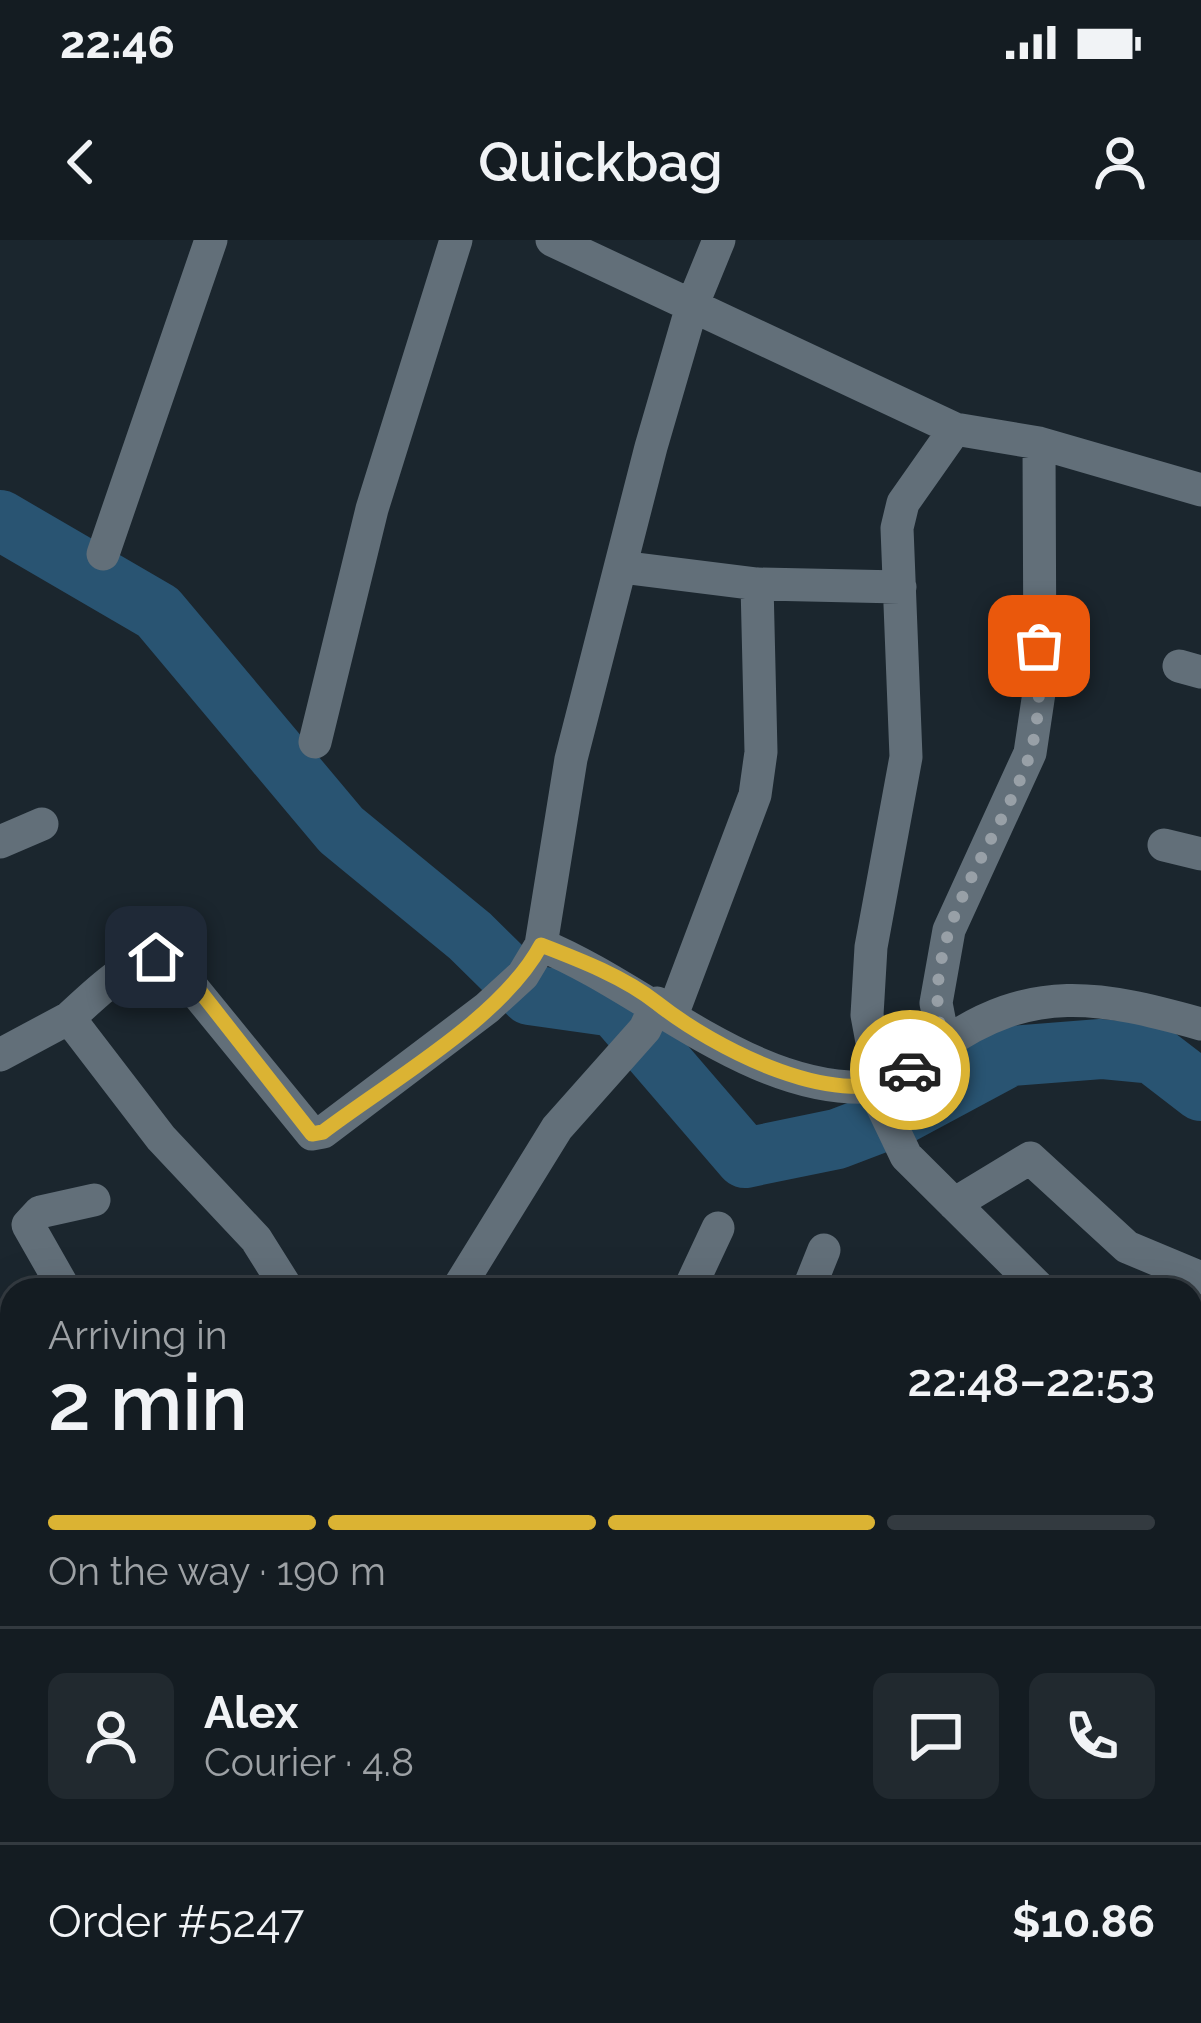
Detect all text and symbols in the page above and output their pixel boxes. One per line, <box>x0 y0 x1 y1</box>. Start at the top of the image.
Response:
text: 22:46 <box>60 16 175 69</box>
icon: back <box>48 129 114 195</box>
icon: person <box>1087 129 1153 195</box>
text: Quickbag <box>478 130 723 194</box>
pin <box>988 595 1090 697</box>
icon: bag <box>1006 613 1072 679</box>
pin <box>105 906 207 1008</box>
icon: home <box>123 924 189 990</box>
courier <box>850 1010 970 1130</box>
icon: car <box>877 1037 943 1103</box>
text: Arriving in <box>48 1312 228 1358</box>
text: 22:48–22:53 <box>908 1354 1155 1407</box>
text: 2 min <box>48 1357 248 1448</box>
text: On the way · 190 m <box>48 1548 386 1594</box>
button: person <box>48 1673 174 1799</box>
button: chat <box>873 1673 999 1799</box>
button: phone <box>1029 1673 1155 1799</box>
text: Alex <box>204 1686 298 1739</box>
text: Courier · 4.8 <box>204 1739 414 1785</box>
text: Order #5247 <box>48 1895 304 1948</box>
text: $10.86 <box>1012 1895 1155 1948</box>

